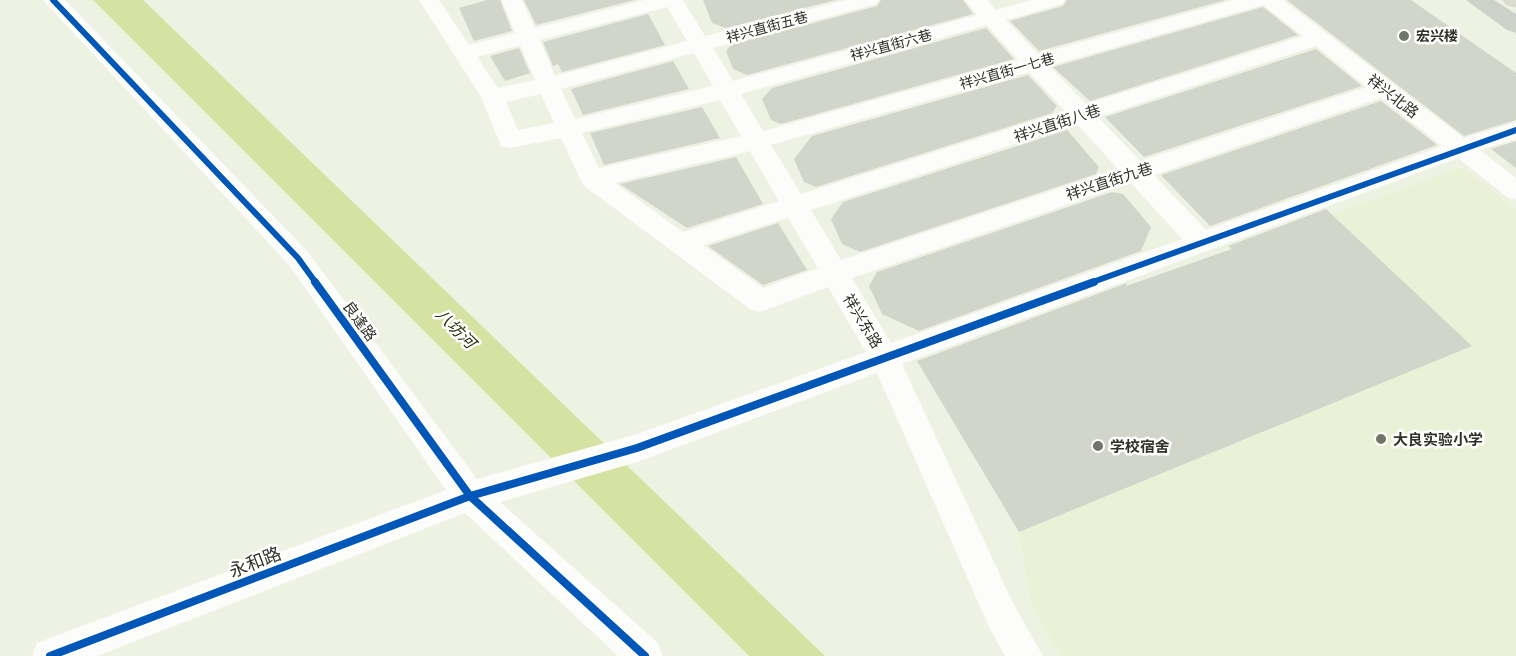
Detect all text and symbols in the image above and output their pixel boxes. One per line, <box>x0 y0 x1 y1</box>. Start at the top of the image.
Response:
street label: 祥兴直街五巷 <box>724 6 810 48</box>
street label: 祥兴直街六巷 <box>848 24 934 66</box>
place label: 宏兴楼 <box>1416 26 1458 46</box>
marker: 宏兴楼 <box>1397 29 1411 43</box>
street label: 祥兴直街一七巷 <box>957 48 1057 94</box>
street label: 祥兴北路 <box>1363 69 1423 123</box>
street label: 祥兴直街八巷 <box>1011 99 1103 147</box>
street label: 祥兴直街九巷 <box>1063 157 1155 205</box>
street label: 祥兴东路 <box>839 290 887 352</box>
street label: 良逢路 <box>338 297 382 345</box>
water label: 八坊河 <box>431 303 483 355</box>
place label: 大良实验小学 <box>1393 429 1483 450</box>
marker: 大良实验小学 <box>1374 432 1388 446</box>
place label: 学校宿舍 <box>1110 436 1170 457</box>
marker: 学校宿舍 <box>1091 439 1105 453</box>
street label: 永和路 <box>225 541 285 583</box>

